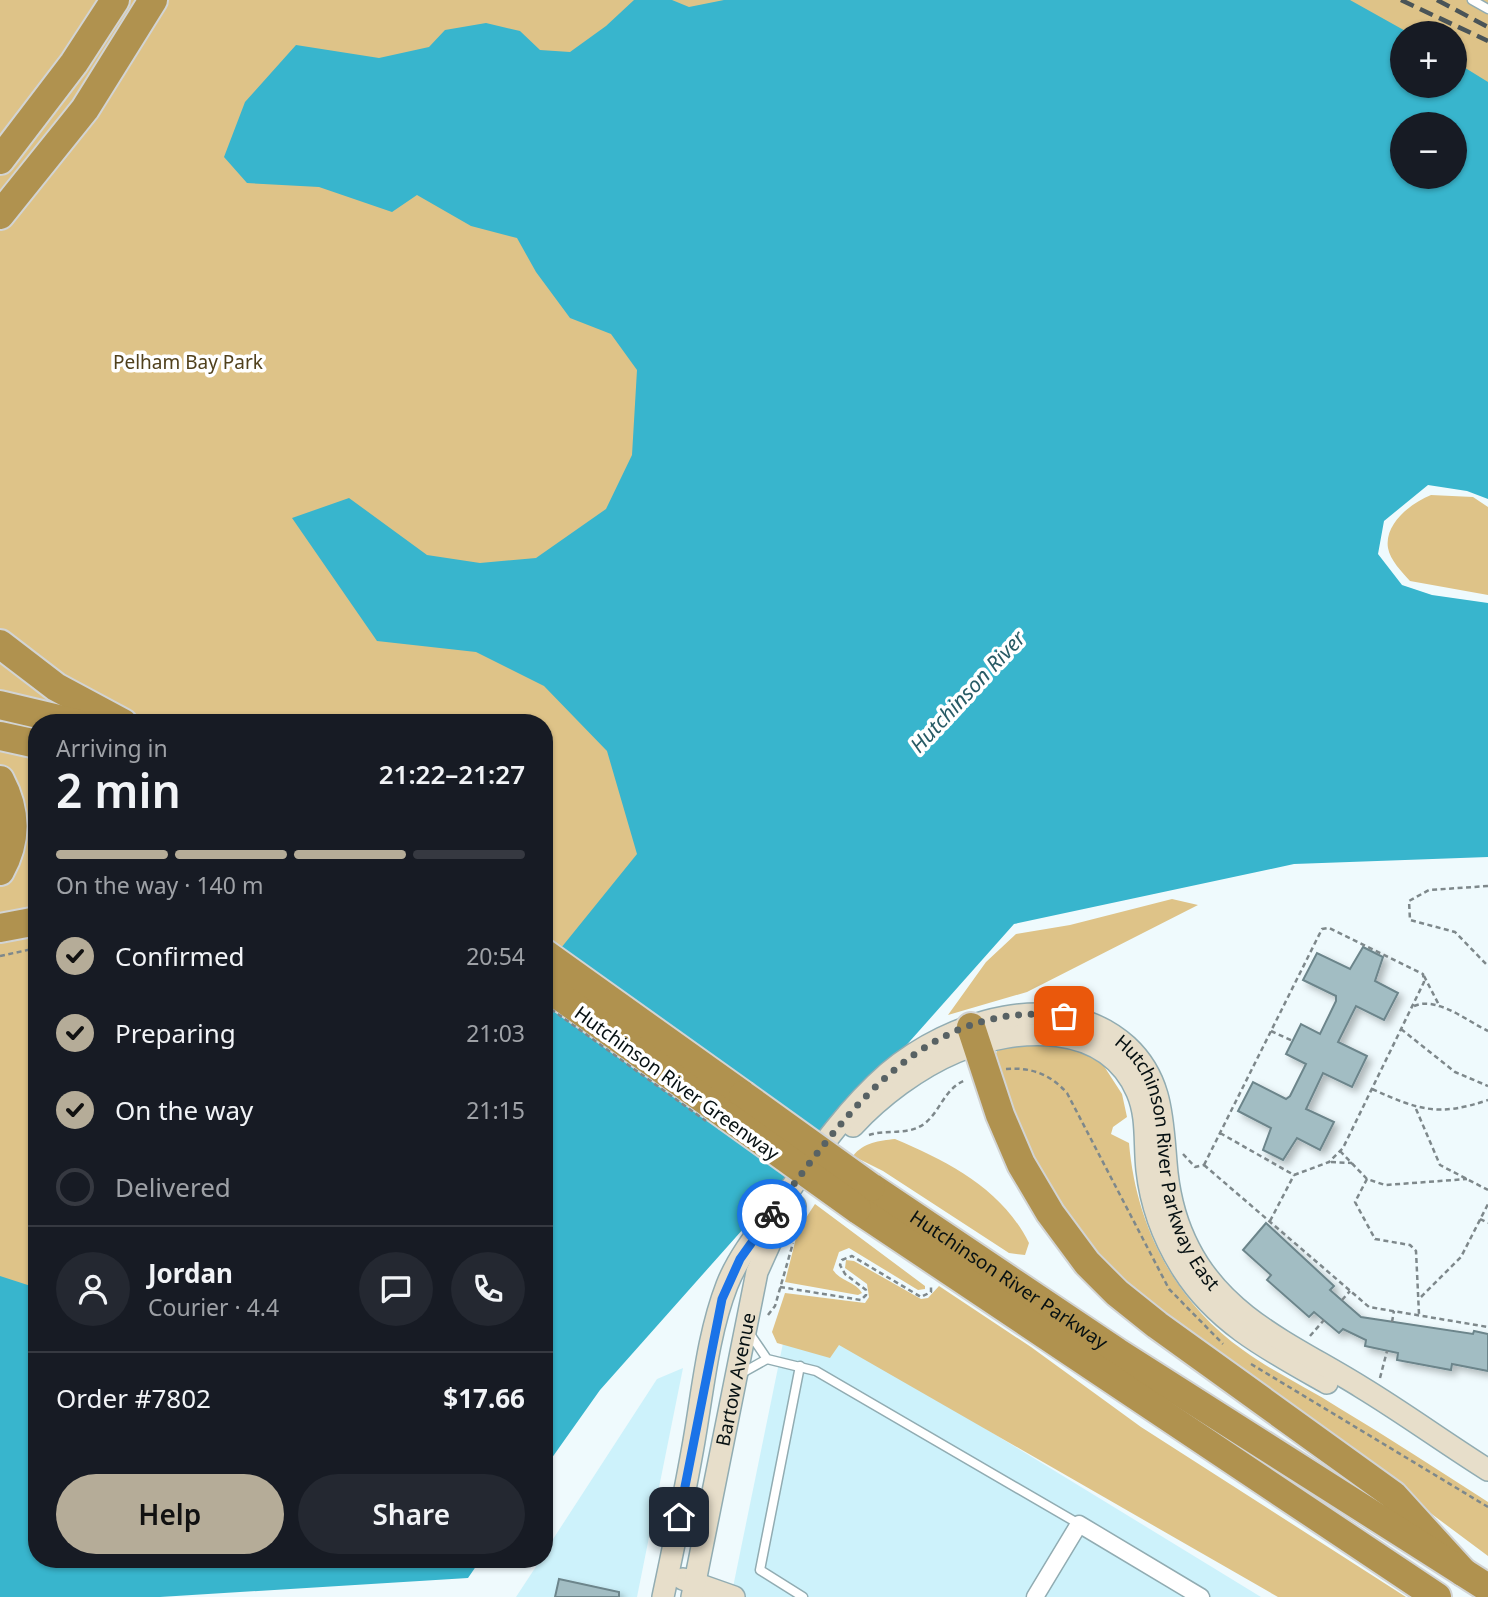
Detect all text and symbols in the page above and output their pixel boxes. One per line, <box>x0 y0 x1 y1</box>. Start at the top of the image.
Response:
map controls <box>1390 21 1467 189</box>
button: + <box>1390 21 1467 98</box>
button: − <box>1390 112 1467 189</box>
park label: Pelham Bay Park <box>113 349 263 375</box>
water label: Hutchinson River <box>903 623 1032 758</box>
text: Arriving in <box>56 732 168 764</box>
text: 21:22–21:27 <box>379 756 525 792</box>
text: 2 min <box>56 759 181 821</box>
text: On the way · 140 m <box>56 869 263 901</box>
icon: check <box>56 937 94 975</box>
text: Confirmed <box>115 938 245 974</box>
text: 20:54 <box>466 940 525 972</box>
pin <box>1034 986 1094 1046</box>
icon: bag <box>1045 997 1083 1035</box>
street label: Hutchinson River Greenway <box>569 1000 785 1166</box>
icon: check <box>56 1014 94 1052</box>
text: Preparing <box>115 1015 236 1051</box>
text: 21:03 <box>466 1017 525 1049</box>
street label: Hutchinson River Parkway East <box>1110 1028 1226 1296</box>
icon: check <box>56 1091 94 1129</box>
text: On the way <box>115 1092 253 1128</box>
text: 21:15 <box>466 1094 525 1126</box>
text: Delivered <box>115 1169 231 1205</box>
courier <box>737 1179 807 1249</box>
icon: bike <box>753 1195 791 1233</box>
street label: Hutchinson River Parkway <box>905 1204 1113 1355</box>
button: person <box>56 1252 130 1326</box>
button: chat <box>359 1252 433 1326</box>
button: phone <box>451 1252 525 1326</box>
text: Jordan <box>148 1255 233 1291</box>
text: Courier · 4.4 <box>148 1291 279 1323</box>
street label: Bartow Avenue <box>710 1310 762 1448</box>
text: Order #7802 <box>56 1380 211 1416</box>
text: $17.66 <box>443 1380 525 1416</box>
button: Help <box>56 1474 284 1554</box>
button: Share <box>298 1474 525 1554</box>
pin <box>649 1487 709 1547</box>
icon: home <box>660 1498 698 1536</box>

